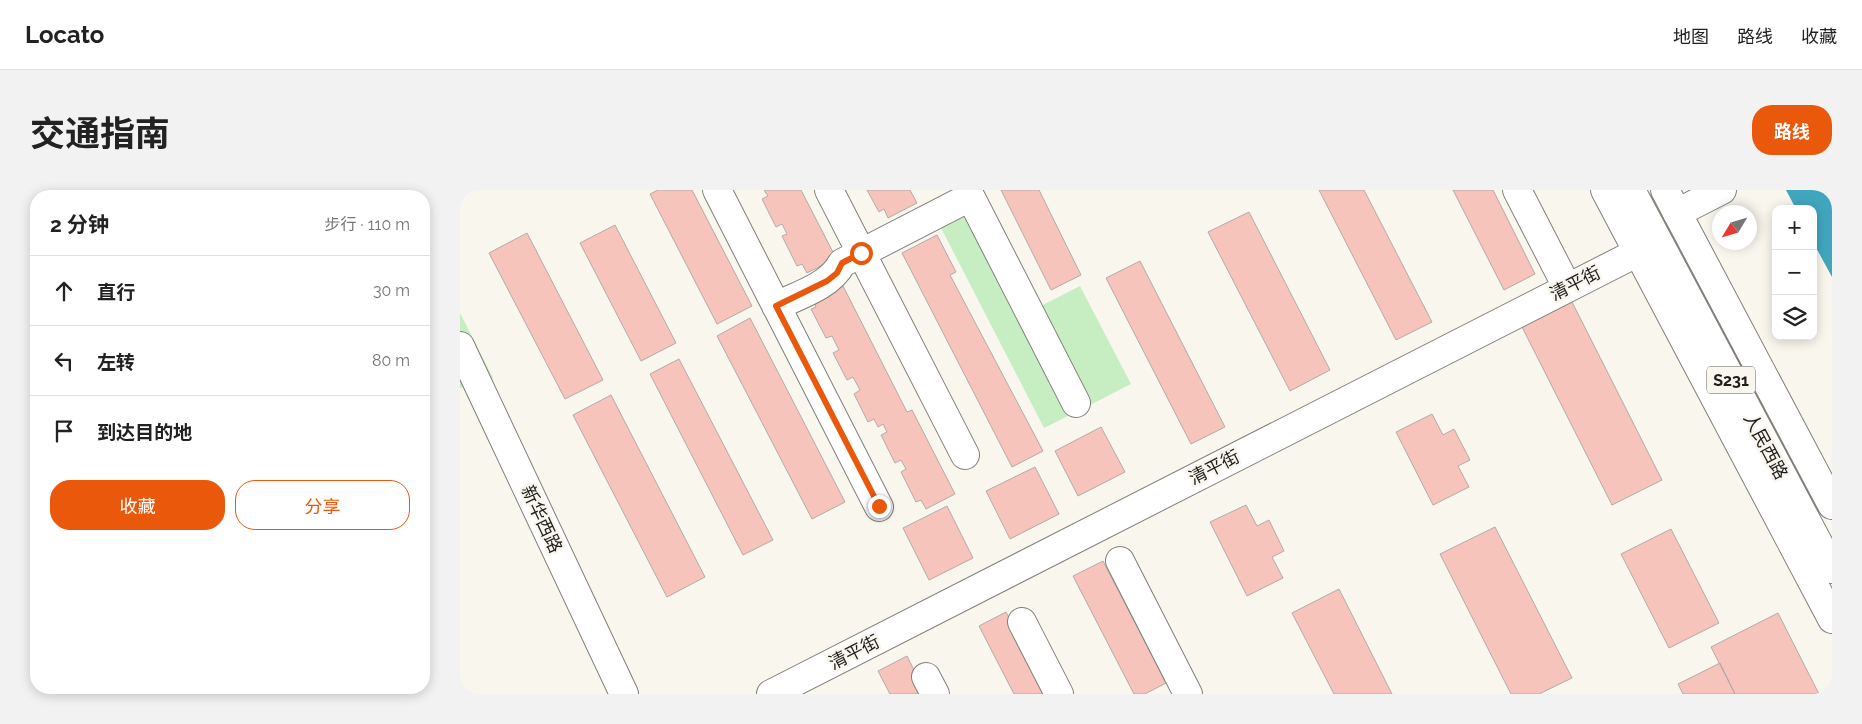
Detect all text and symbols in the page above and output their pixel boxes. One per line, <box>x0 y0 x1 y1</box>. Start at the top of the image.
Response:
text: Locato <box>25 20 104 49</box>
text: 地图 <box>1673 26 1709 47</box>
text: 路线 <box>1737 26 1773 47</box>
text: 收藏 <box>1801 26 1837 47</box>
button: 路线 <box>1752 105 1832 155</box>
text: 交通指南 <box>30 113 170 154</box>
north arrow <box>1712 205 1757 250</box>
map controls <box>1772 205 1817 340</box>
button: + <box>1772 205 1817 250</box>
text: 2 分钟 <box>50 212 109 237</box>
text: 步行 · 110 m <box>325 215 410 234</box>
route start <box>850 242 873 265</box>
button: − <box>1772 250 1817 295</box>
street label: 清平街 <box>1546 261 1604 305</box>
icon: ahead <box>50 277 78 305</box>
text: 直行 <box>97 281 135 303</box>
text: 30 m <box>373 281 410 300</box>
button: layers <box>1772 295 1817 340</box>
icon: left <box>50 347 78 375</box>
text: 左转 <box>97 351 135 373</box>
text: 80 m <box>372 351 410 370</box>
road number: S231 <box>1707 366 1755 394</box>
street label: 人民西路 <box>1740 409 1792 483</box>
icon: arrive <box>50 417 78 445</box>
text: 到达目的地 <box>97 421 192 443</box>
street label: 清平街 <box>1185 445 1243 489</box>
button: 收藏 <box>50 480 225 530</box>
button: 分享 <box>235 480 410 530</box>
street label: 新华西路 <box>517 482 567 556</box>
route end <box>868 495 891 518</box>
street label: 清平街 <box>825 630 883 674</box>

